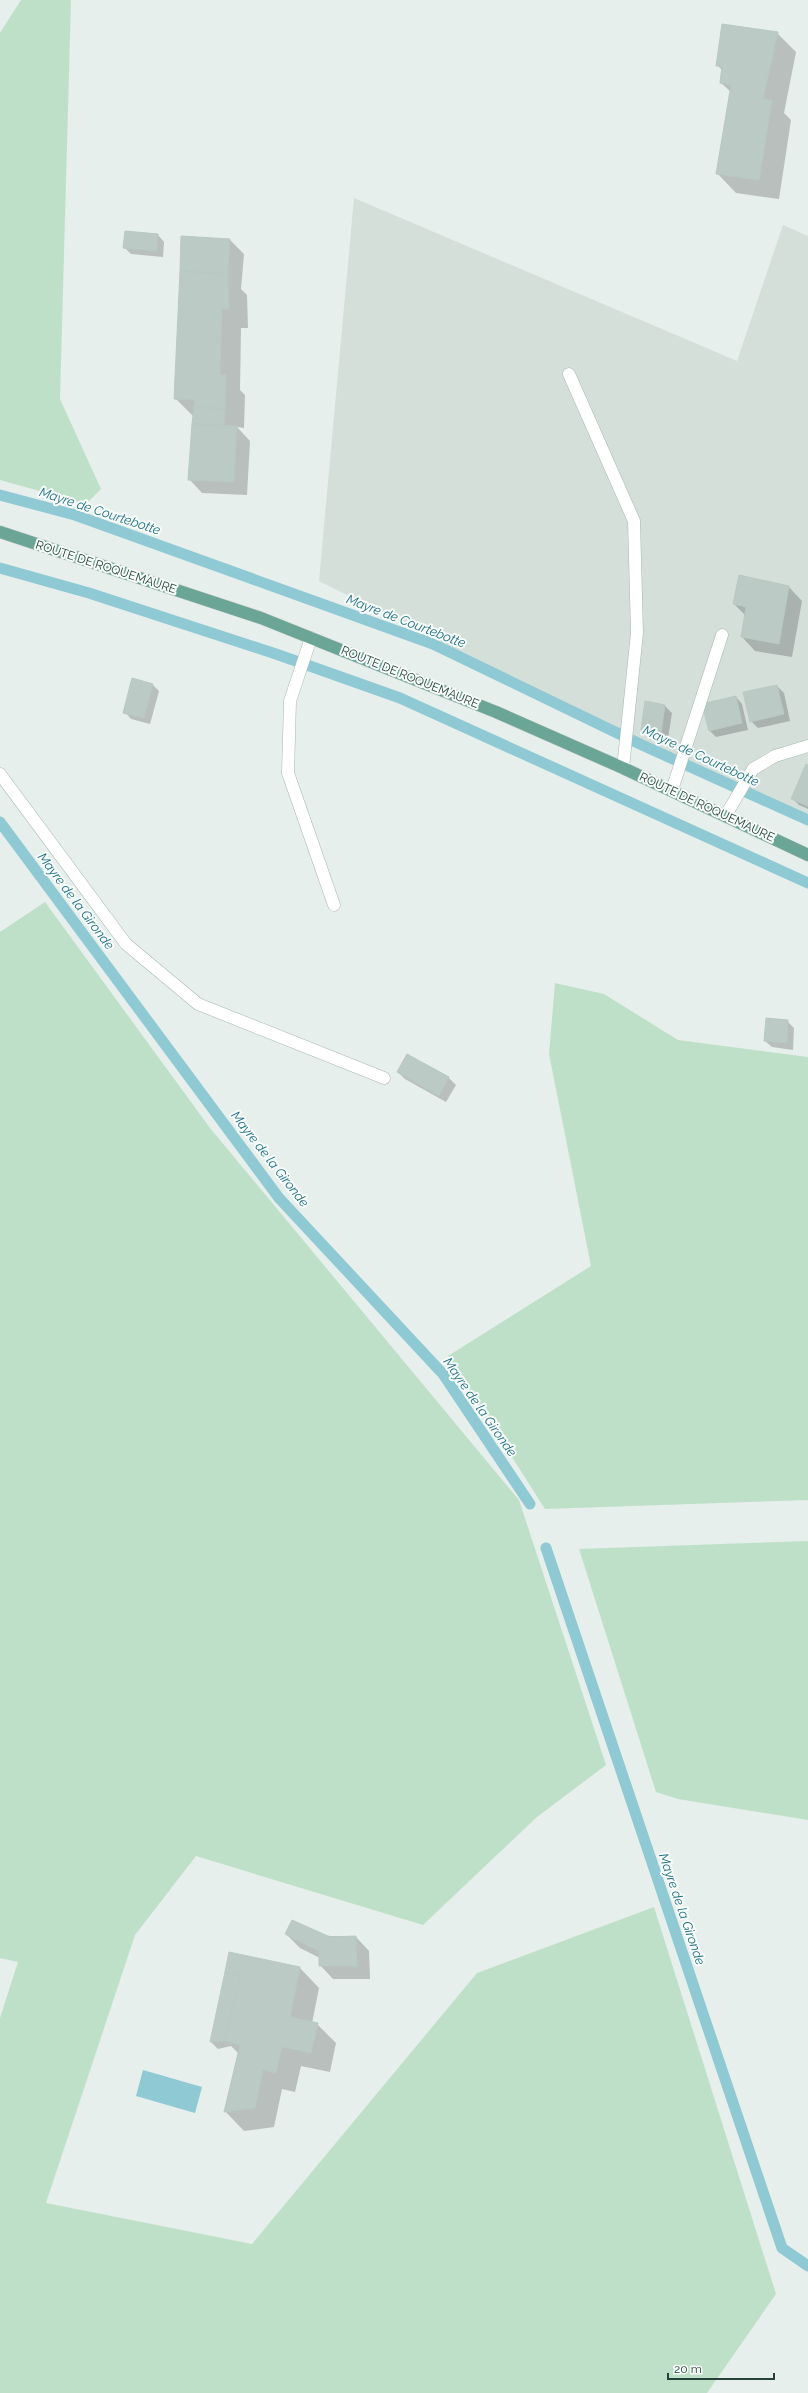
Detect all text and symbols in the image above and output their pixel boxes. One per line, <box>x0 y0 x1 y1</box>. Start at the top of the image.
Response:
water label: Mayre de Courtebotte <box>38 484 162 538</box>
street label: ROUTE DE ROQUEMAURE <box>34 538 178 596</box>
water label: Mayre de Courtebotte <box>344 591 468 651</box>
street label: ROUTE DE ROQUEMAURE <box>339 643 481 711</box>
water label: Mayre de Courtebotte <box>641 722 761 790</box>
street label: ROUTE DE ROQUEMAURE <box>637 770 777 844</box>
water label: Mayre de la Gironde <box>35 850 117 952</box>
water label: Mayre de la Gironde <box>228 1108 312 1210</box>
water label: Mayre de la Gironde <box>440 1355 520 1459</box>
water label: Mayre de la Gironde <box>656 1851 708 1967</box>
scale bar <box>668 2355 774 2381</box>
text: 20 m <box>674 2362 702 2376</box>

